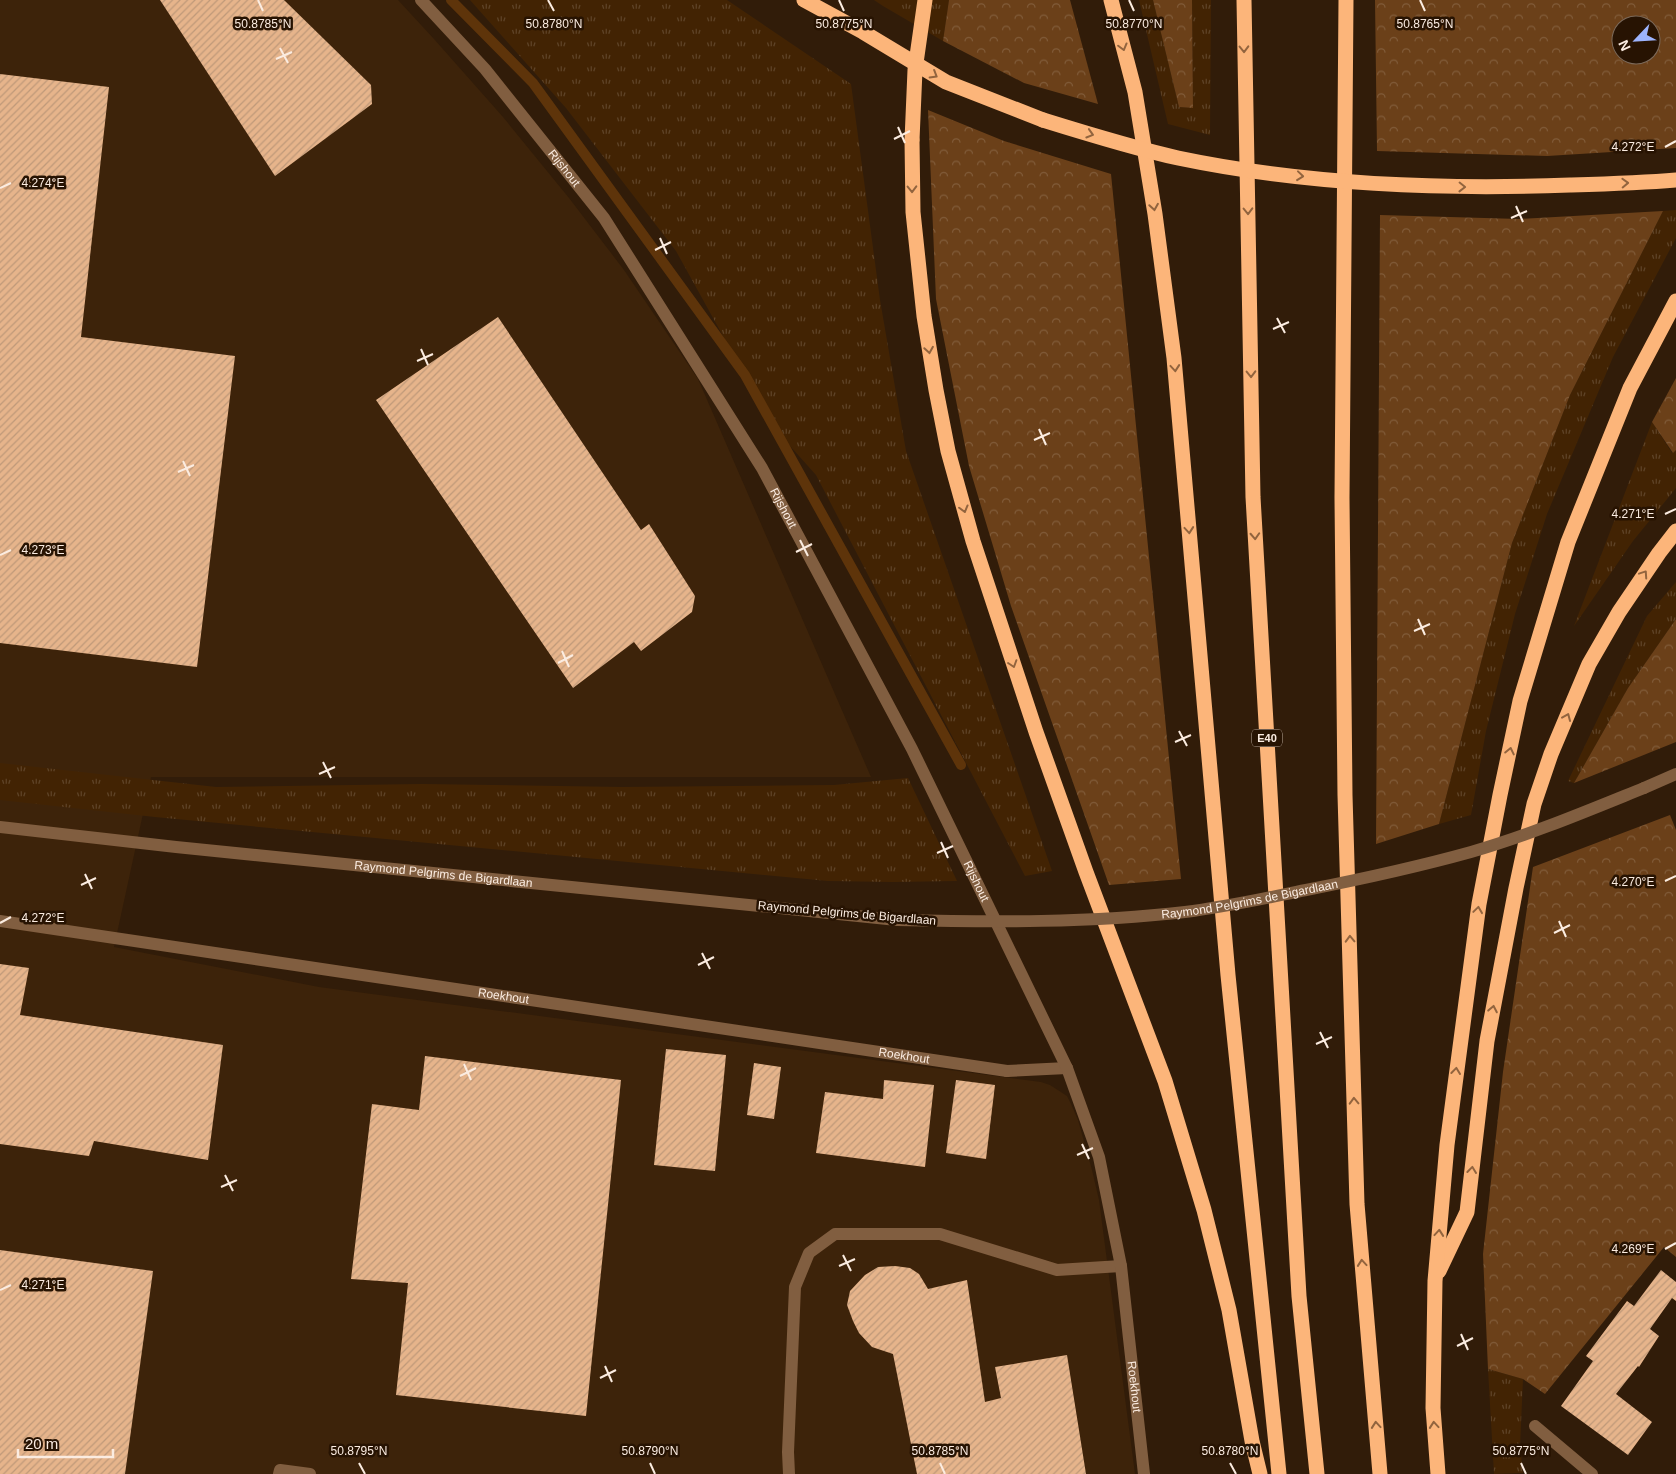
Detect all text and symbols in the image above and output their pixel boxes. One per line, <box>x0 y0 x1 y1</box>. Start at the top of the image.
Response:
north arrow <box>1611 15 1661 65</box>
text: 50.8785°N <box>235 17 291 31</box>
text: 50.8780°N <box>526 17 582 31</box>
text: 50.8775°N <box>816 17 872 31</box>
text: 50.8770°N <box>1106 17 1162 31</box>
text: 50.8765°N <box>1397 17 1453 31</box>
text: N <box>1615 38 1634 53</box>
one-way arrow <box>1118 43 1128 51</box>
one-way arrow <box>1239 45 1249 53</box>
one-way arrow <box>929 69 938 79</box>
one-way arrow <box>1085 129 1094 139</box>
text: 4.272°E <box>1612 140 1654 154</box>
street label: Rijshout <box>545 147 584 190</box>
one-way arrow <box>1297 171 1305 182</box>
text: 4.274°E <box>22 176 64 190</box>
one-way arrow <box>1622 178 1629 188</box>
one-way arrow <box>1459 182 1467 192</box>
one-way arrow <box>907 185 918 193</box>
one-way arrow <box>1148 202 1158 211</box>
one-way arrow <box>1242 207 1253 215</box>
one-way arrow <box>924 346 934 355</box>
one-way arrow <box>1169 364 1180 372</box>
one-way arrow <box>1246 370 1256 378</box>
street label: Rijshout <box>767 486 800 531</box>
one-way arrow <box>958 505 969 513</box>
text: 4.271°E <box>1612 507 1654 521</box>
one-way arrow <box>1183 526 1194 534</box>
one-way arrow <box>1250 532 1261 540</box>
text: 4.273°E <box>22 543 64 557</box>
one-way arrow <box>1638 570 1647 580</box>
one-way arrow <box>1008 659 1018 667</box>
one-way arrow <box>1561 713 1571 722</box>
road number: E40 <box>1252 730 1282 746</box>
one-way arrow <box>1504 746 1514 755</box>
street label: Raymond Pelgrims de Bigardlaan <box>354 858 533 890</box>
street label: Rijshout <box>960 859 992 904</box>
text: 4.270°E <box>1612 875 1654 889</box>
street label: Raymond Pelgrims de Bigardlaan <box>1161 877 1339 921</box>
street label: Raymond Pelgrims de Bigardlaan <box>757 898 937 928</box>
one-way arrow <box>1472 906 1483 914</box>
text: 4.272°E <box>22 911 64 925</box>
one-way arrow <box>1344 935 1355 943</box>
street label: Roekhout <box>477 985 531 1007</box>
one-way arrow <box>1487 1005 1498 1013</box>
street label: Roekhout <box>878 1045 931 1066</box>
one-way arrow <box>1451 1067 1461 1076</box>
one-way arrow <box>1349 1097 1360 1105</box>
one-way arrow <box>1466 1166 1477 1174</box>
one-way arrow <box>1433 1229 1444 1237</box>
text: 4.269°E <box>1612 1242 1654 1256</box>
one-way arrow <box>1357 1259 1368 1267</box>
text: 4.271°E <box>22 1278 64 1292</box>
street label: Roekhout <box>1125 1360 1144 1414</box>
one-way arrow <box>1370 1421 1381 1429</box>
one-way arrow <box>1429 1421 1440 1429</box>
scale bar <box>18 1426 112 1458</box>
text: 20 m <box>25 1435 58 1452</box>
text: 50.8795°N <box>331 1444 387 1458</box>
text: 50.8790°N <box>622 1444 678 1458</box>
text: 50.8785°N <box>912 1444 968 1458</box>
text: 50.8780°N <box>1202 1444 1258 1458</box>
text: 50.8775°N <box>1493 1444 1549 1458</box>

